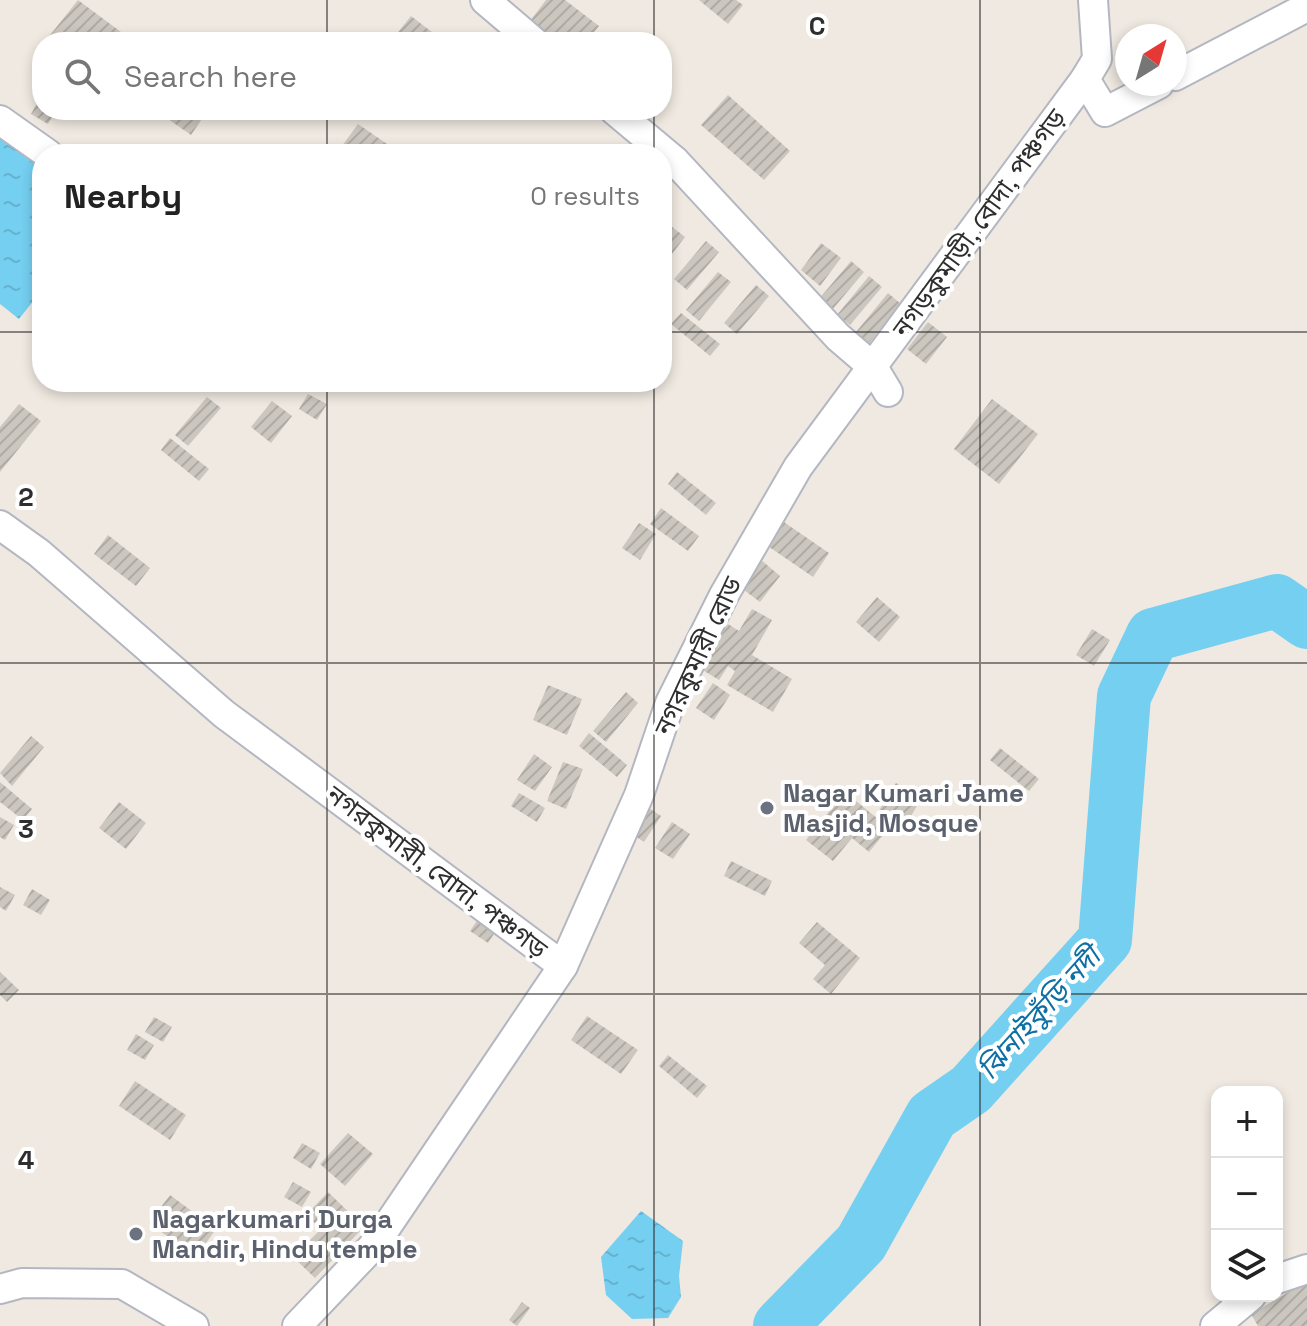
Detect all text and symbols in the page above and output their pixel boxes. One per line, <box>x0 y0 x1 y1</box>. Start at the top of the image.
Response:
text: C <box>809 9 825 43</box>
north arrow <box>1115 24 1187 96</box>
search box <box>32 32 672 120</box>
icon: search <box>60 54 104 98</box>
text: Search here <box>124 57 297 96</box>
street label: নগড়কুমাড়ী, বোদা, পঞ্চগড় <box>884 102 1074 345</box>
text: Nearby <box>64 175 182 218</box>
text: 0 results <box>530 179 640 213</box>
text: 2 <box>18 480 34 514</box>
street label: নগরকুমারী রোড <box>646 571 750 742</box>
place label: Nagar Kumari Jame Masjid, Mosque <box>783 776 1024 840</box>
street label: নগরকুমারী, বোদা, পঞ্চগড় <box>319 777 555 967</box>
marker: Nagar Kumari Jame Masjid, Mosque <box>758 799 776 817</box>
text: 3 <box>18 812 34 846</box>
water label: ঝিনাইকুঁড়ি নদী <box>970 935 1112 1087</box>
map controls <box>1211 1086 1283 1302</box>
button: + <box>1211 1086 1283 1158</box>
text: 4 <box>18 1143 34 1177</box>
button: − <box>1211 1158 1283 1230</box>
place label: Nagarkumari Durga Mandir, Hindu temple <box>152 1202 417 1266</box>
marker: Nagarkumari Durga Mandir, Hindu temple <box>127 1225 145 1243</box>
button: layers <box>1211 1230 1283 1302</box>

